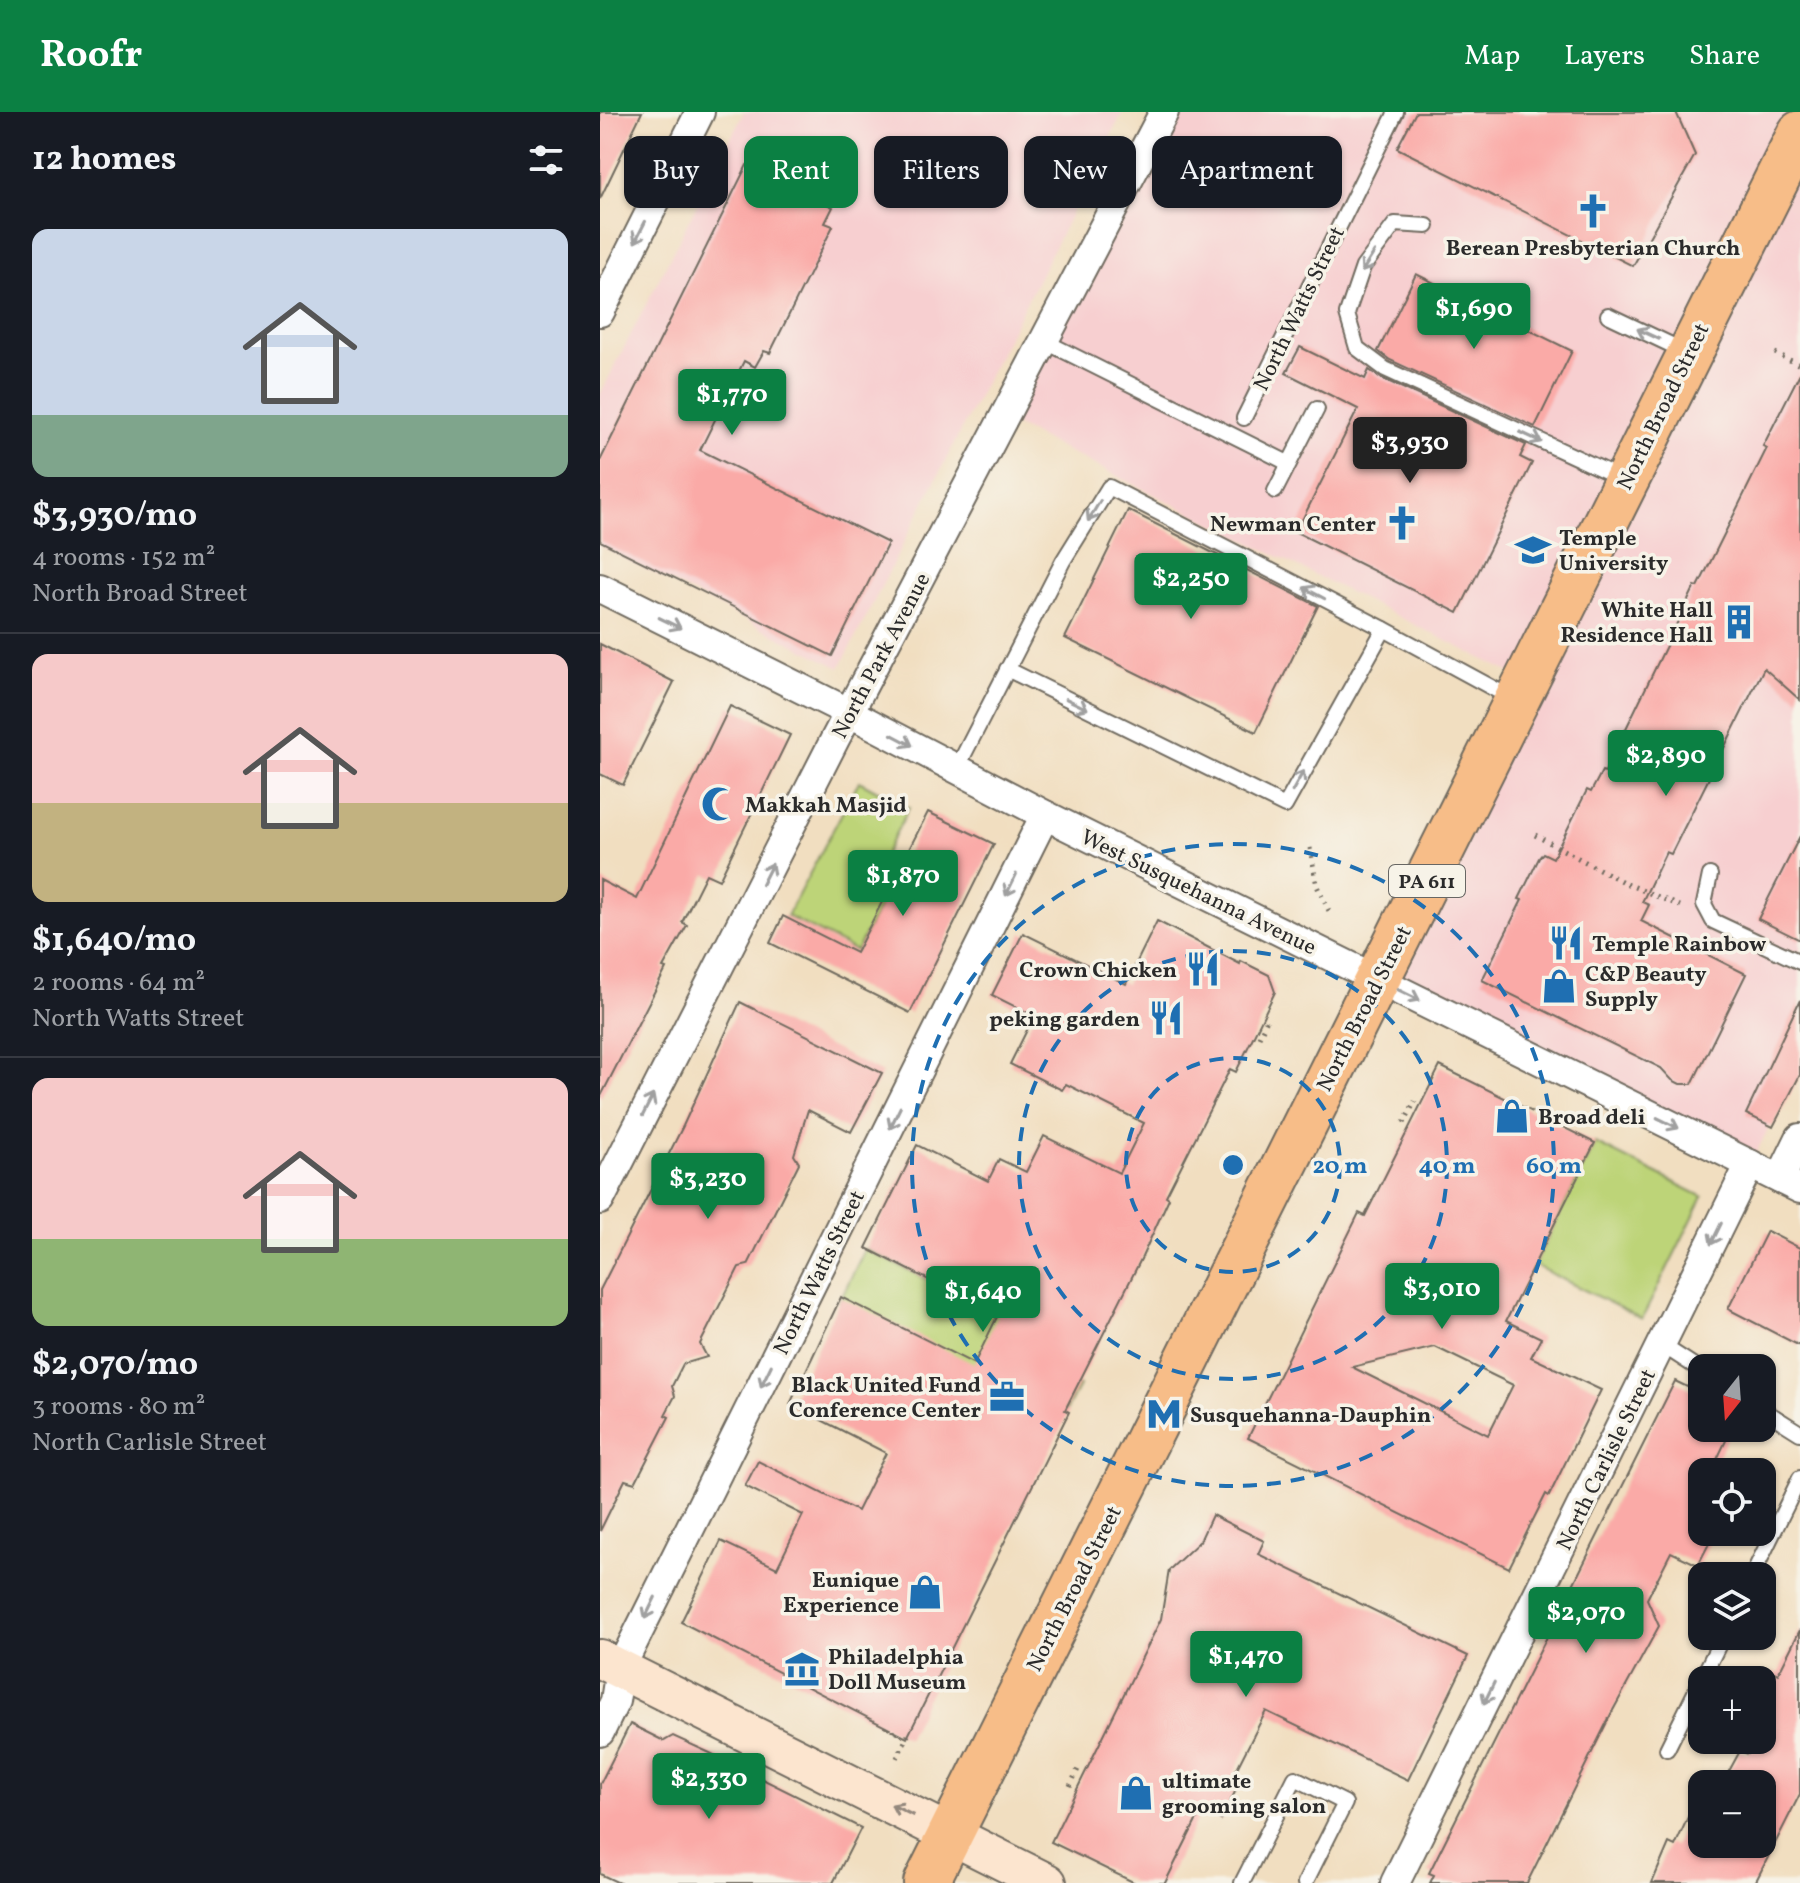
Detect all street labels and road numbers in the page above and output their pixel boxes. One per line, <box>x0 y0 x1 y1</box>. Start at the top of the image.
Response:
street label: North Watts Street <box>1247 221 1354 397</box>
street label: North Broad Street <box>1610 318 1718 496</box>
street label: North Park Avenue <box>825 568 939 745</box>
street label: West Susquehanna Avenue <box>1075 823 1321 964</box>
road number: PA 611 <box>1389 865 1465 897</box>
street label: North Broad Street <box>1310 921 1421 1097</box>
street label: North Watts Street <box>767 1185 874 1361</box>
street label: North Carlisle Street <box>1550 1364 1665 1556</box>
street label: North Broad Street <box>1020 1501 1131 1677</box>

